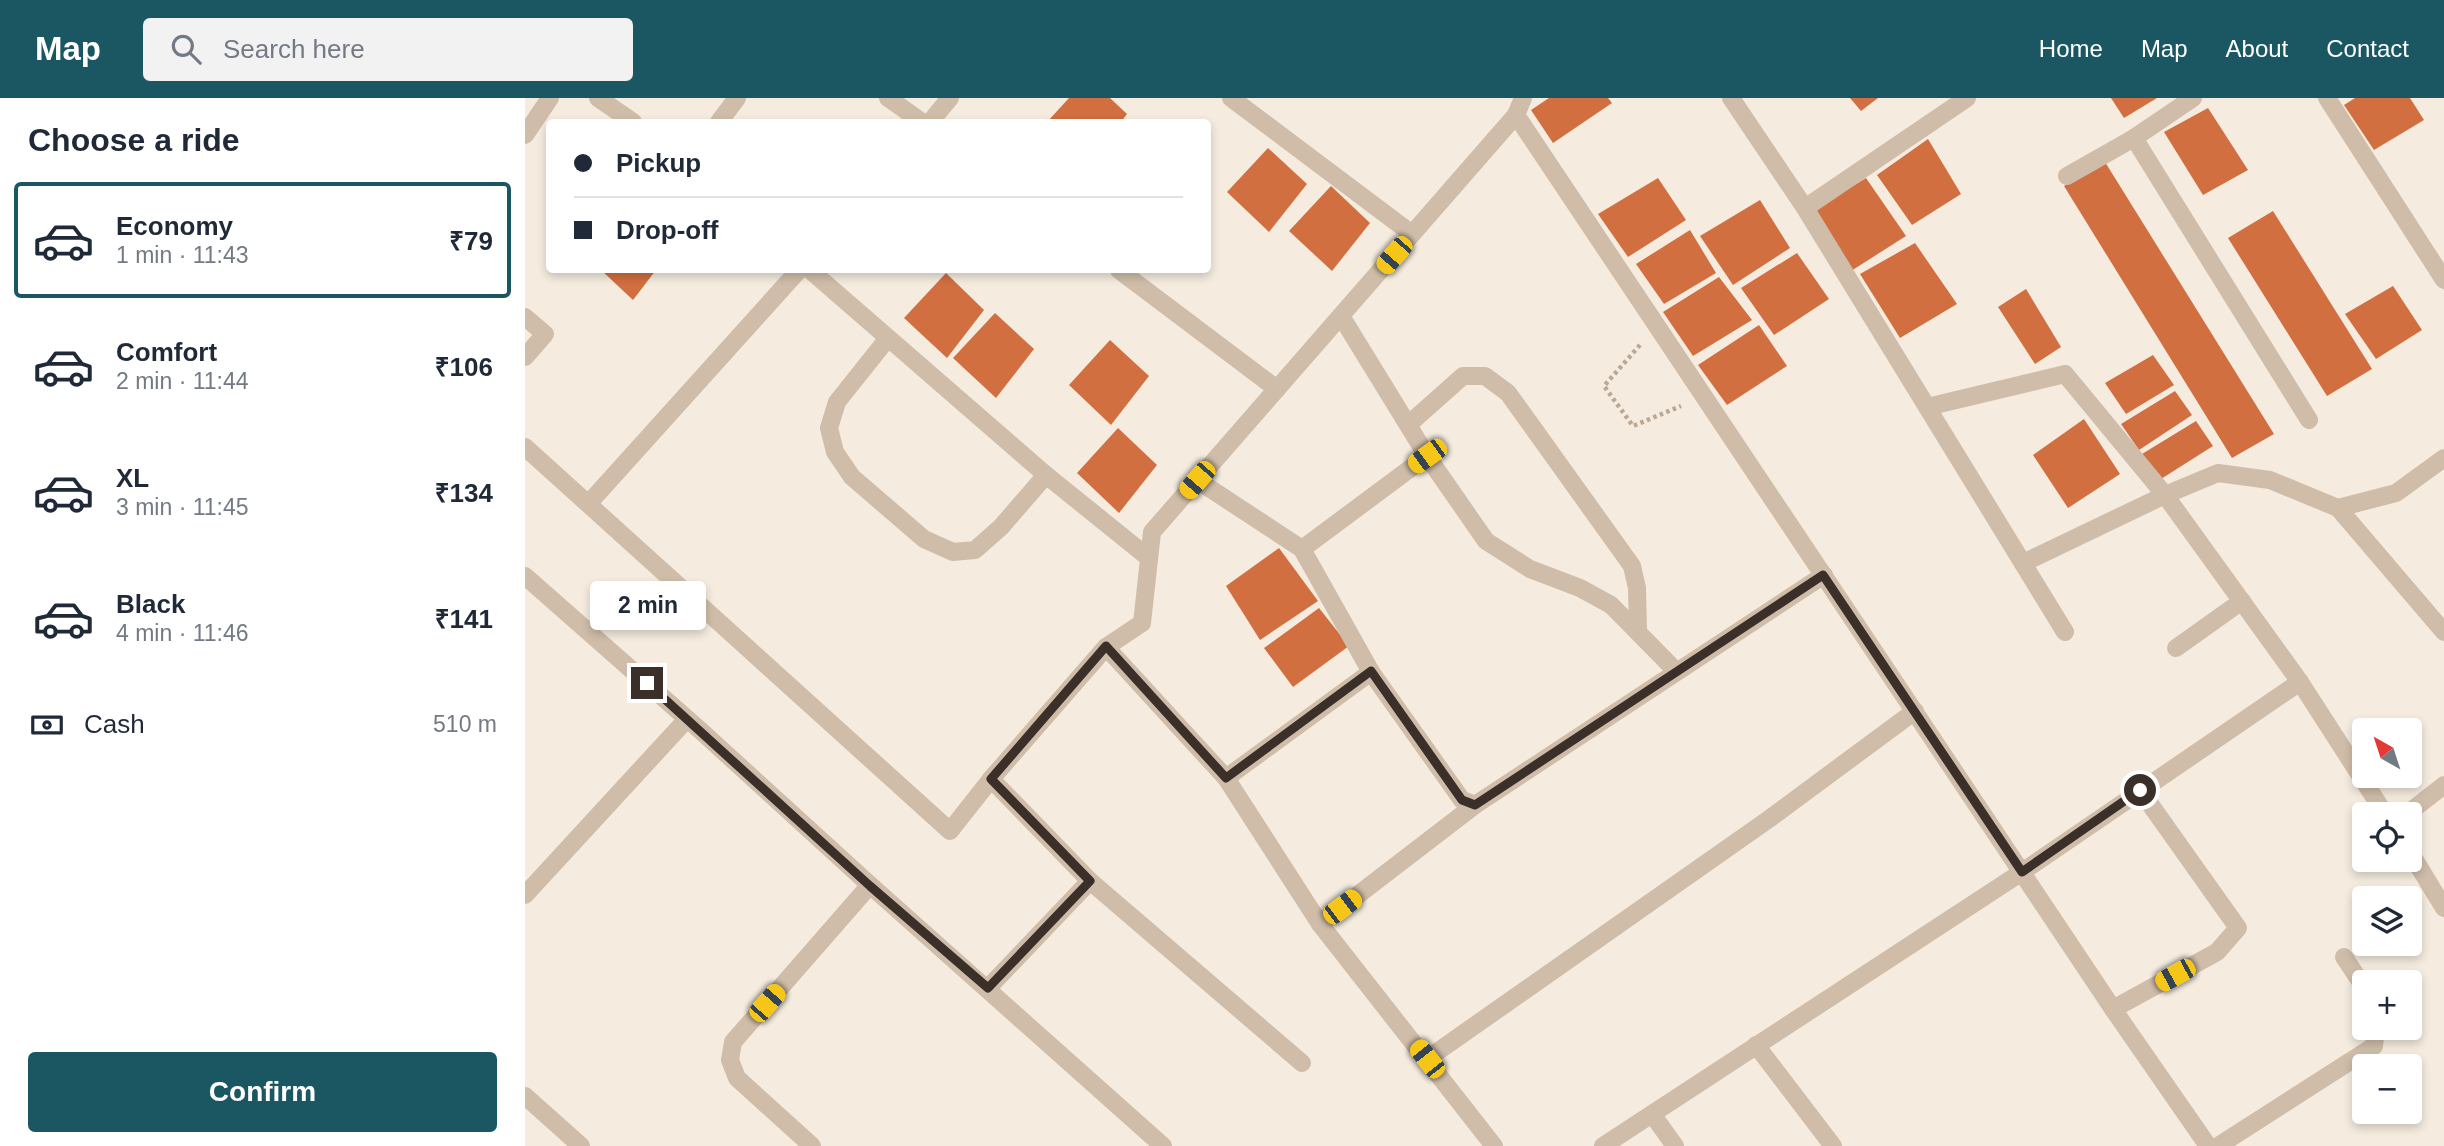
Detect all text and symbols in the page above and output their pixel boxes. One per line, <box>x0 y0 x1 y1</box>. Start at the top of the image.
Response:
search box <box>143 18 633 81</box>
text: Map <box>35 30 101 67</box>
icon: search <box>167 30 205 68</box>
text: Search here <box>223 34 365 64</box>
text: Home <box>2039 35 2103 62</box>
text: Map <box>2141 35 2188 62</box>
text: About <box>2226 35 2288 62</box>
text: Contact <box>2326 35 2409 62</box>
text: Choose a ride <box>28 122 240 158</box>
text: Pickup <box>616 148 701 178</box>
icon: car <box>32 209 95 272</box>
text: Economy <box>116 211 233 241</box>
text: Drop-off <box>616 215 719 245</box>
text: ₹79 <box>449 226 493 256</box>
car <box>1373 232 1416 278</box>
text: 1 min · 11:43 <box>116 242 249 268</box>
icon: car <box>32 335 95 398</box>
text: Comfort <box>116 337 217 367</box>
text: ₹106 <box>435 352 493 382</box>
text: 2 min · 11:44 <box>116 368 249 394</box>
car <box>1404 435 1451 477</box>
car <box>1176 457 1219 503</box>
icon: car <box>32 461 95 524</box>
text: XL <box>116 463 149 493</box>
text: ₹134 <box>435 478 493 508</box>
text: 3 min · 11:45 <box>116 494 249 520</box>
callout: 2 min <box>589 582 705 630</box>
icon: car <box>32 587 95 650</box>
text: Black <box>116 589 185 619</box>
text: 2 min <box>618 592 678 618</box>
text: ₹141 <box>435 604 493 634</box>
text: 4 min · 11:46 <box>116 620 249 646</box>
route end <box>631 667 663 699</box>
icon: cash <box>28 706 66 744</box>
text: Cash <box>84 709 145 739</box>
text: 510 m <box>433 711 497 737</box>
north arrow <box>2352 718 2422 788</box>
map controls <box>2352 718 2422 1124</box>
route start <box>2124 774 2156 806</box>
button: locate <box>2352 802 2422 872</box>
car <box>1319 886 1366 928</box>
button: layers <box>2352 886 2422 956</box>
car <box>2152 956 2199 994</box>
button: + <box>2352 970 2422 1040</box>
car <box>746 980 789 1026</box>
car <box>1406 1036 1449 1082</box>
button: Confirm <box>28 1052 497 1132</box>
button: − <box>2352 1054 2422 1124</box>

